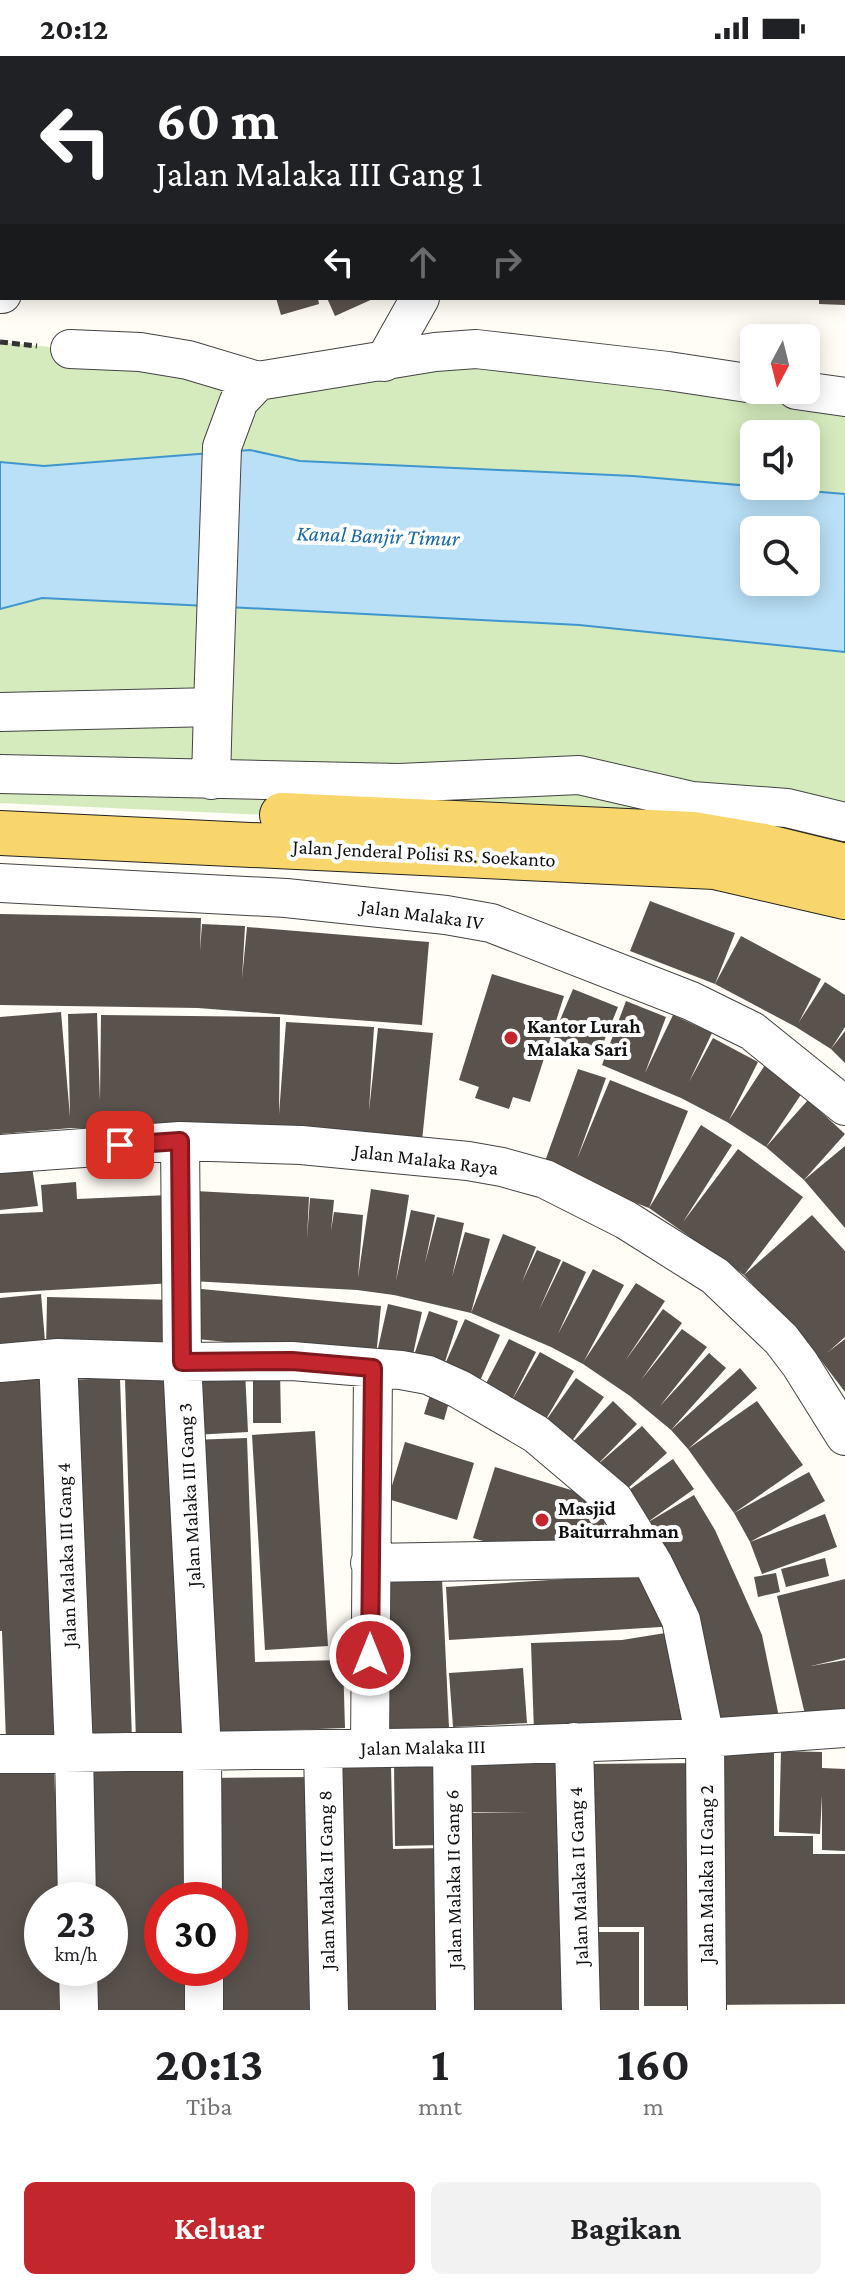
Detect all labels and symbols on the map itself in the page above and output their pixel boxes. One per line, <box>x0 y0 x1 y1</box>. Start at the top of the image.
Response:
north arrow <box>740 324 820 404</box>
water label: Kanal Banjir Timur <box>296 520 461 552</box>
street label: Jalan Jenderal Polisi RS. Soekanto <box>290 835 556 872</box>
street label: Jalan Malaka IV <box>357 894 486 935</box>
place label: Kantor Lurah Malaka Sari <box>527 1015 641 1060</box>
marker: Kantor Lurah Malaka Sari <box>502 1029 520 1047</box>
pin <box>86 1111 154 1179</box>
street label: Jalan Malaka Raya <box>350 1139 500 1180</box>
street label: Jalan Malaka III Gang 3 <box>173 1402 206 1590</box>
street label: Jalan Malaka III Gang 4 <box>52 1462 81 1650</box>
place label: Masjid Baiturrahman <box>558 1497 679 1542</box>
marker: Masjid Baiturrahman <box>533 1511 551 1529</box>
position arrow <box>328 1613 412 1697</box>
street label: Jalan Malaka III <box>358 1735 486 1760</box>
street label: Jalan Malaka II Gang 2 <box>695 1785 718 1965</box>
street label: Jalan Malaka II Gang 4 <box>564 1786 593 1968</box>
street label: Jalan Malaka II Gang 6 <box>440 1789 467 1971</box>
street label: Jalan Malaka II Gang 8 <box>313 1790 340 1972</box>
speed limit sign: 30 <box>144 1882 248 1986</box>

